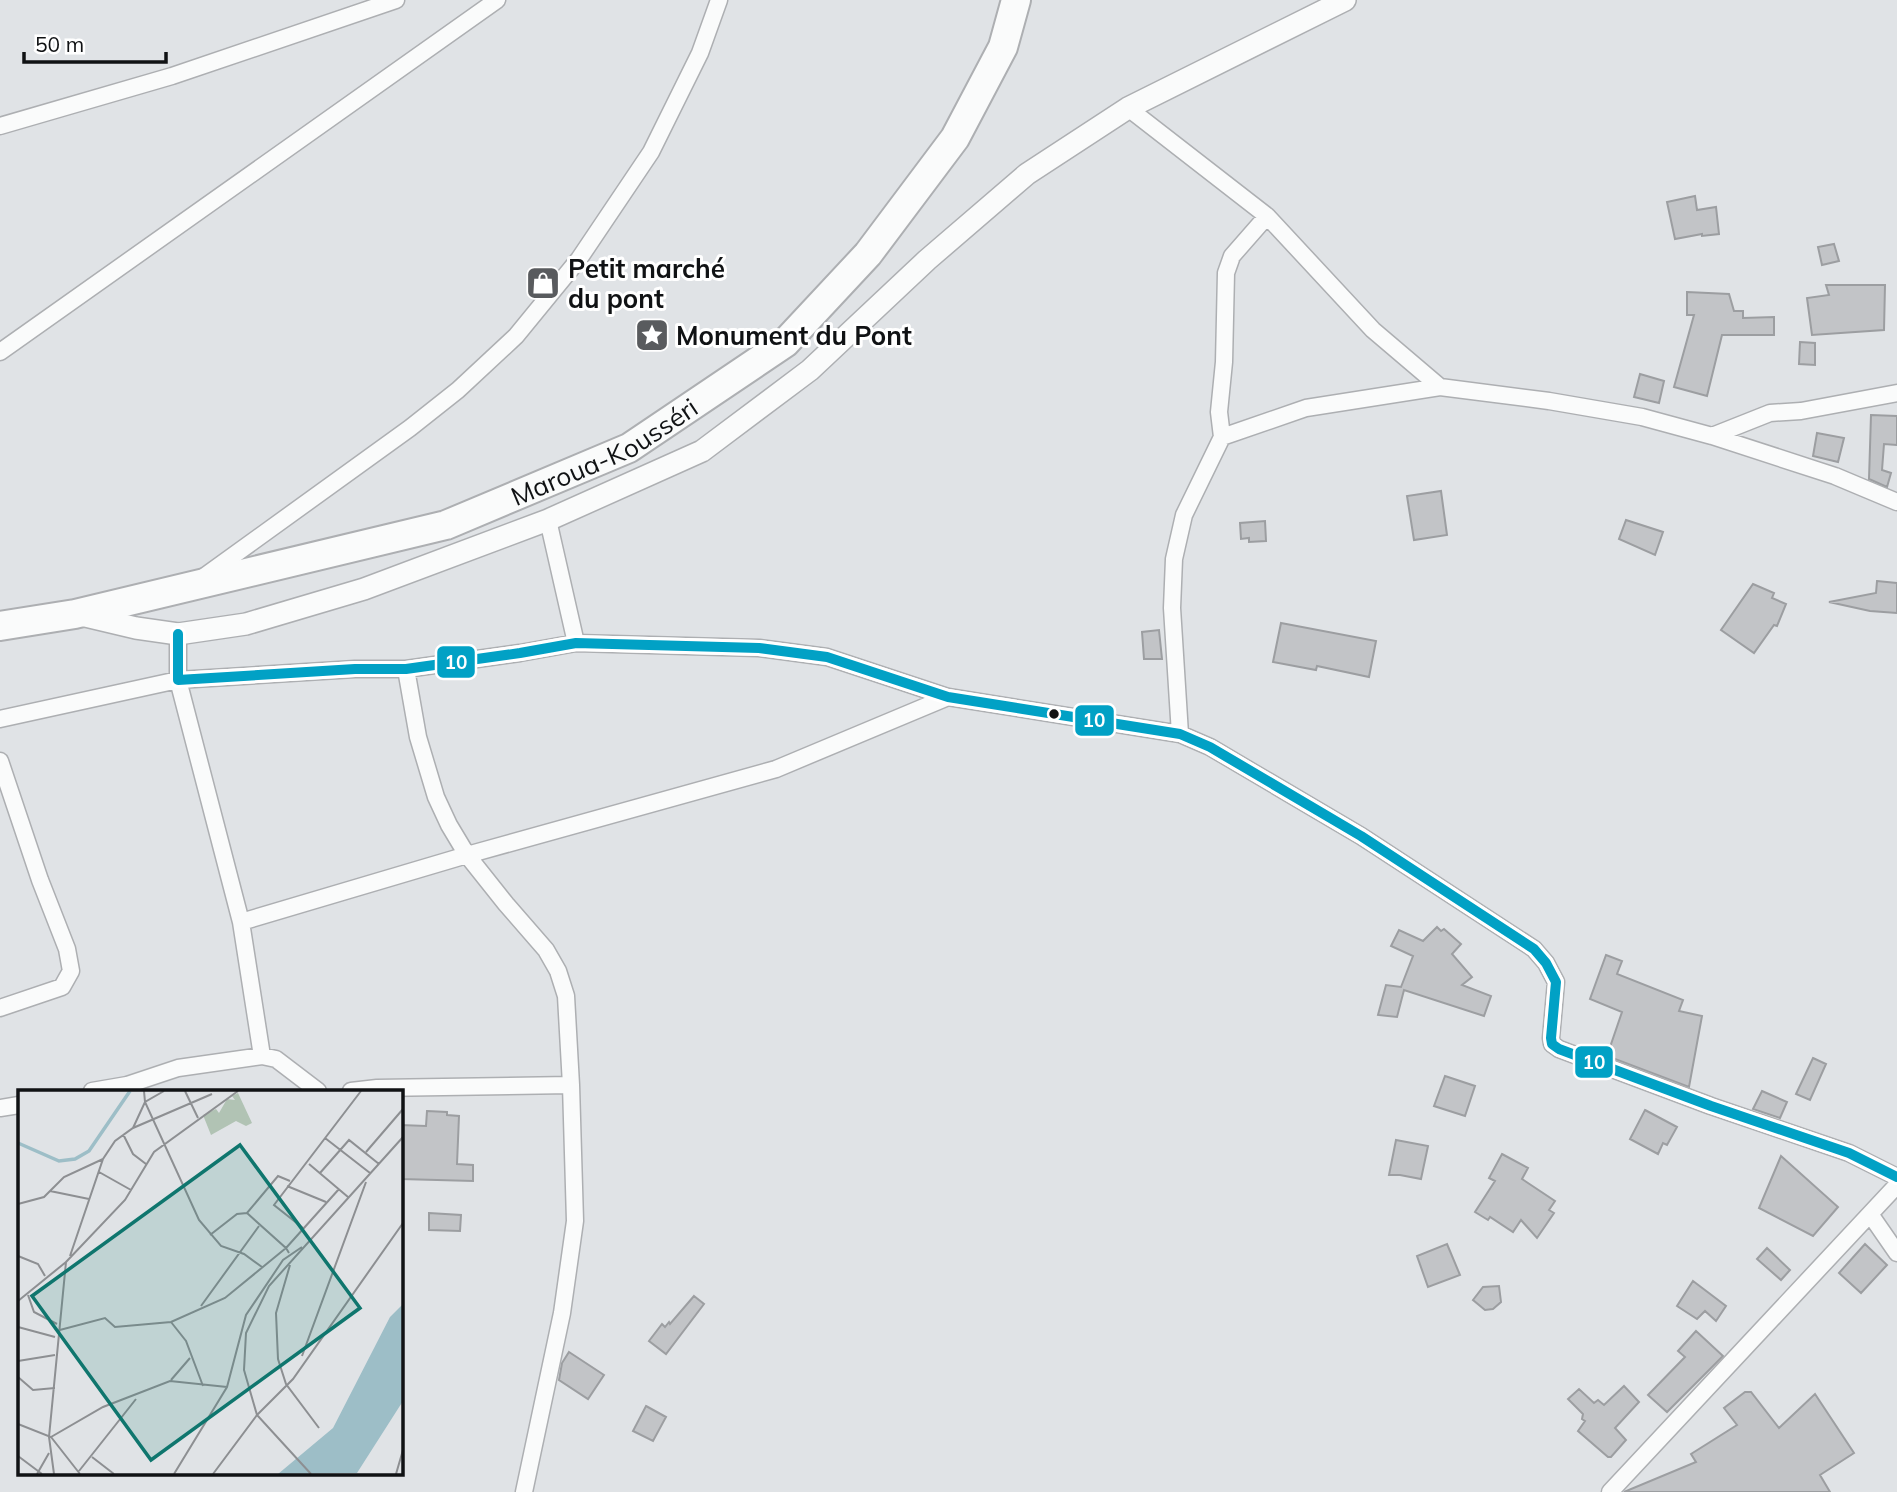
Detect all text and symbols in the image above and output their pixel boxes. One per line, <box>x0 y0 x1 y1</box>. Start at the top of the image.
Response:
scale bar <box>24 21 166 65</box>
text: 50 m <box>35 31 84 57</box>
place label: Petit marché du pont <box>568 252 725 315</box>
shop icon: Petit marché du pont <box>524 264 562 302</box>
place icon: Monument du Pont <box>633 316 671 354</box>
place label: Monument du Pont <box>676 319 912 352</box>
street label: Maroua-Kousséri <box>506 390 704 512</box>
line badge: 10 <box>436 645 476 679</box>
text: 10 <box>445 650 467 674</box>
line badge: 10 <box>1074 704 1115 737</box>
unlabelled marker <box>1047 707 1061 721</box>
text: 10 <box>1083 708 1105 732</box>
line badge: 10 <box>1574 1045 1614 1079</box>
text: 10 <box>1583 1050 1605 1074</box>
inset map <box>18 1090 402 1474</box>

